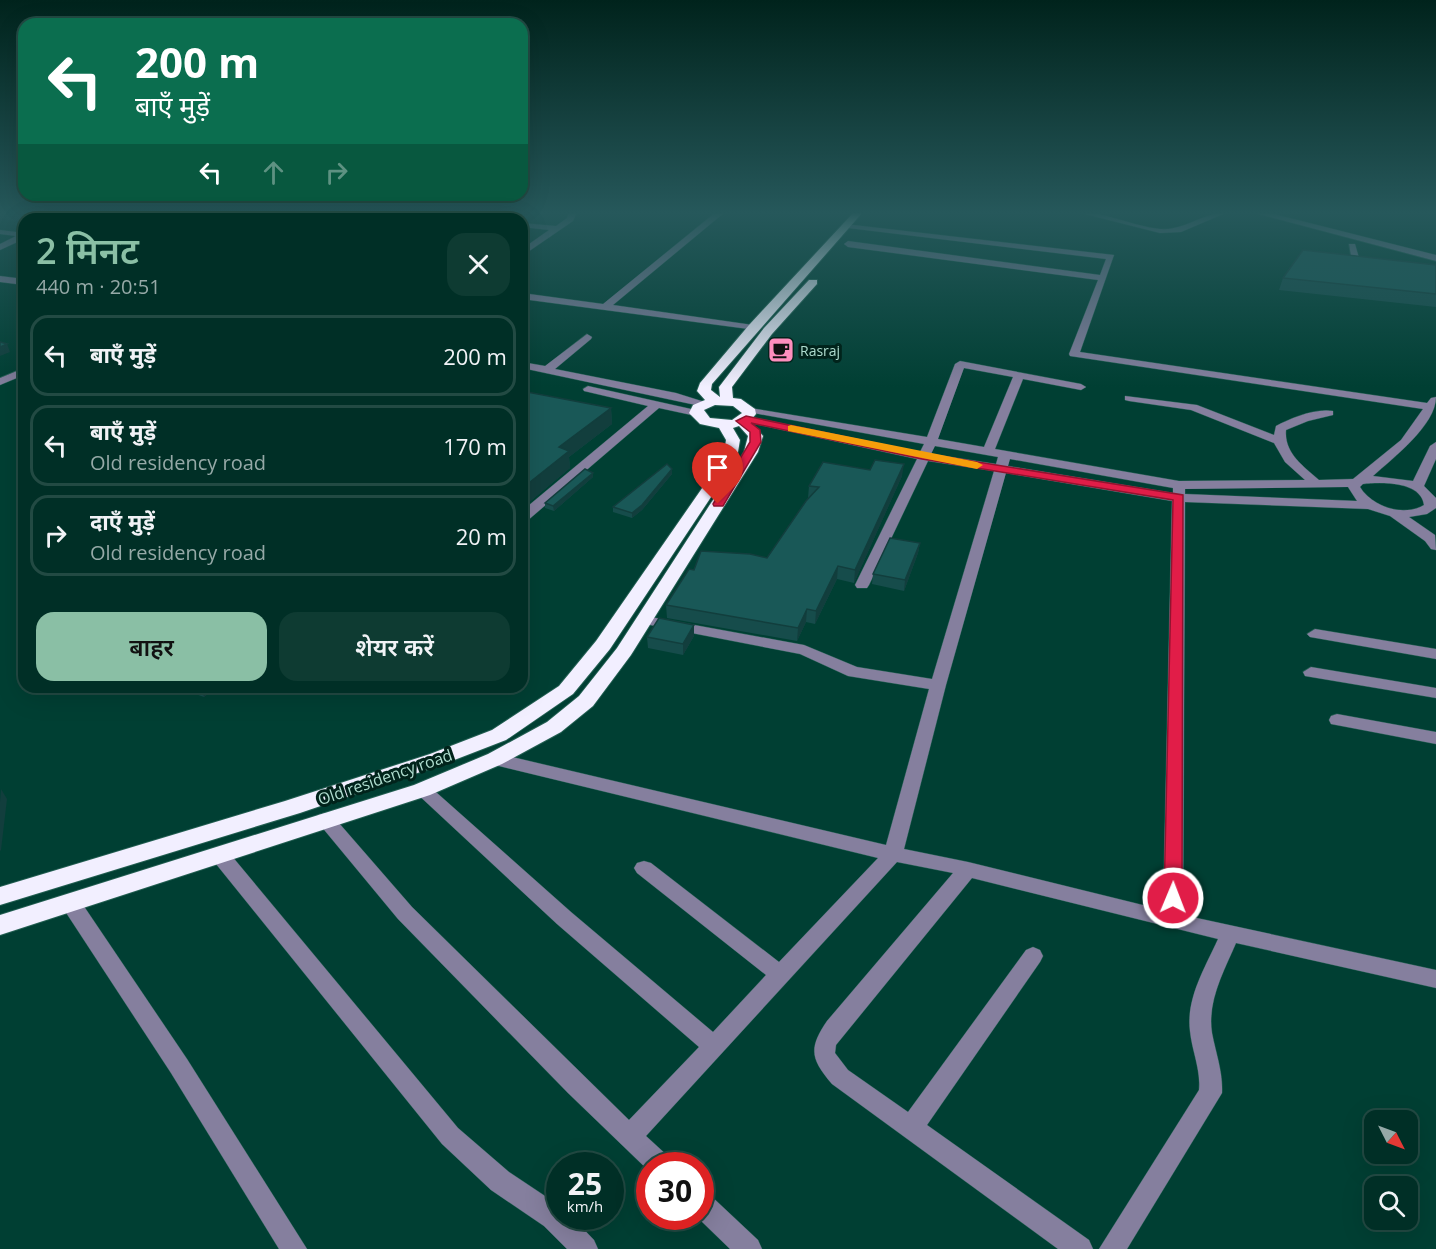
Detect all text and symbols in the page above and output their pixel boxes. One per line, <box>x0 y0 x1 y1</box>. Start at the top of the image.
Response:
text: 200 m <box>135 33 259 90</box>
icon: left <box>36 42 114 120</box>
text: बाएँ मुड़ें <box>135 87 210 124</box>
icon: left <box>194 156 227 189</box>
icon: ahead <box>257 156 290 189</box>
icon: right <box>320 156 353 189</box>
text: 2 मिनट <box>36 226 139 275</box>
button: close <box>447 233 510 296</box>
text: 440 m · 20:51 <box>36 273 161 300</box>
cafe icon: Rasraj <box>766 335 796 365</box>
icon: left <box>39 339 72 372</box>
text: बाएँ मुड़ें <box>90 339 156 369</box>
text: 200 m <box>443 341 507 371</box>
place label: Rasraj <box>800 341 840 360</box>
text: बाएँ मुड़ें <box>90 416 156 446</box>
icon: left <box>39 429 72 462</box>
text: 170 m <box>443 431 507 461</box>
pin <box>692 442 743 504</box>
text: Old residency road <box>90 449 266 476</box>
icon: arrive <box>701 451 734 484</box>
text: दाएँ मुड़ें <box>90 506 155 536</box>
icon: right <box>39 519 72 552</box>
text: 20 m <box>456 521 507 551</box>
text: Old residency road <box>90 539 266 566</box>
button: बाहर <box>36 612 267 681</box>
button: शेयर करें <box>279 612 510 681</box>
street label: Old residency road <box>315 744 455 810</box>
position arrow <box>1141 866 1205 930</box>
north arrow <box>1364 1110 1418 1164</box>
map controls <box>1364 1110 1418 1230</box>
speed limit sign: 30 <box>636 1152 714 1230</box>
text: 25 <box>568 1163 602 1204</box>
button: search <box>1364 1176 1418 1230</box>
text: km/h <box>567 1196 603 1216</box>

